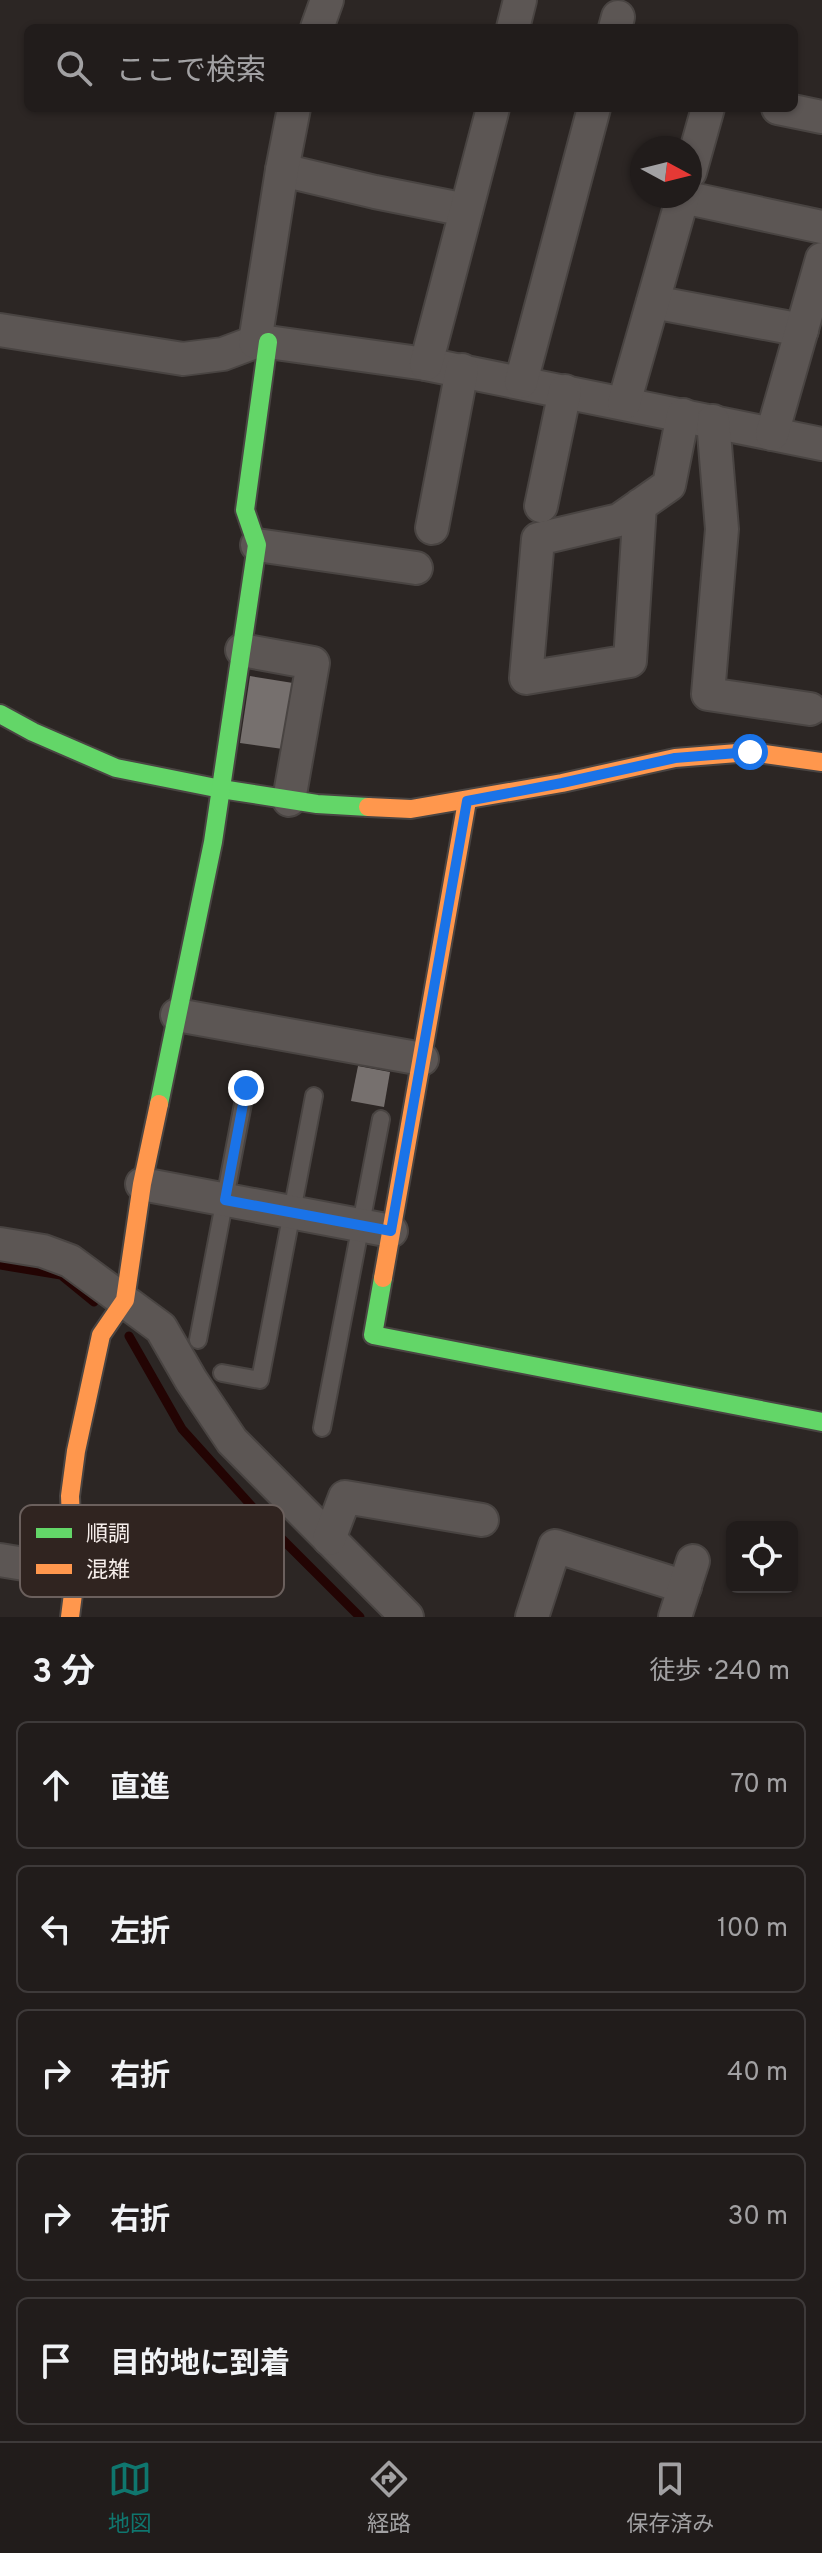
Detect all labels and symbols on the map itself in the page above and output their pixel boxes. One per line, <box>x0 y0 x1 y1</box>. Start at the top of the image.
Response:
north arrow <box>630 136 702 208</box>
route start <box>732 734 768 770</box>
route end <box>228 1070 264 1106</box>
legend <box>20 1505 284 1597</box>
text: 順調 <box>86 1522 130 1549</box>
text: 混雑 <box>86 1558 130 1585</box>

